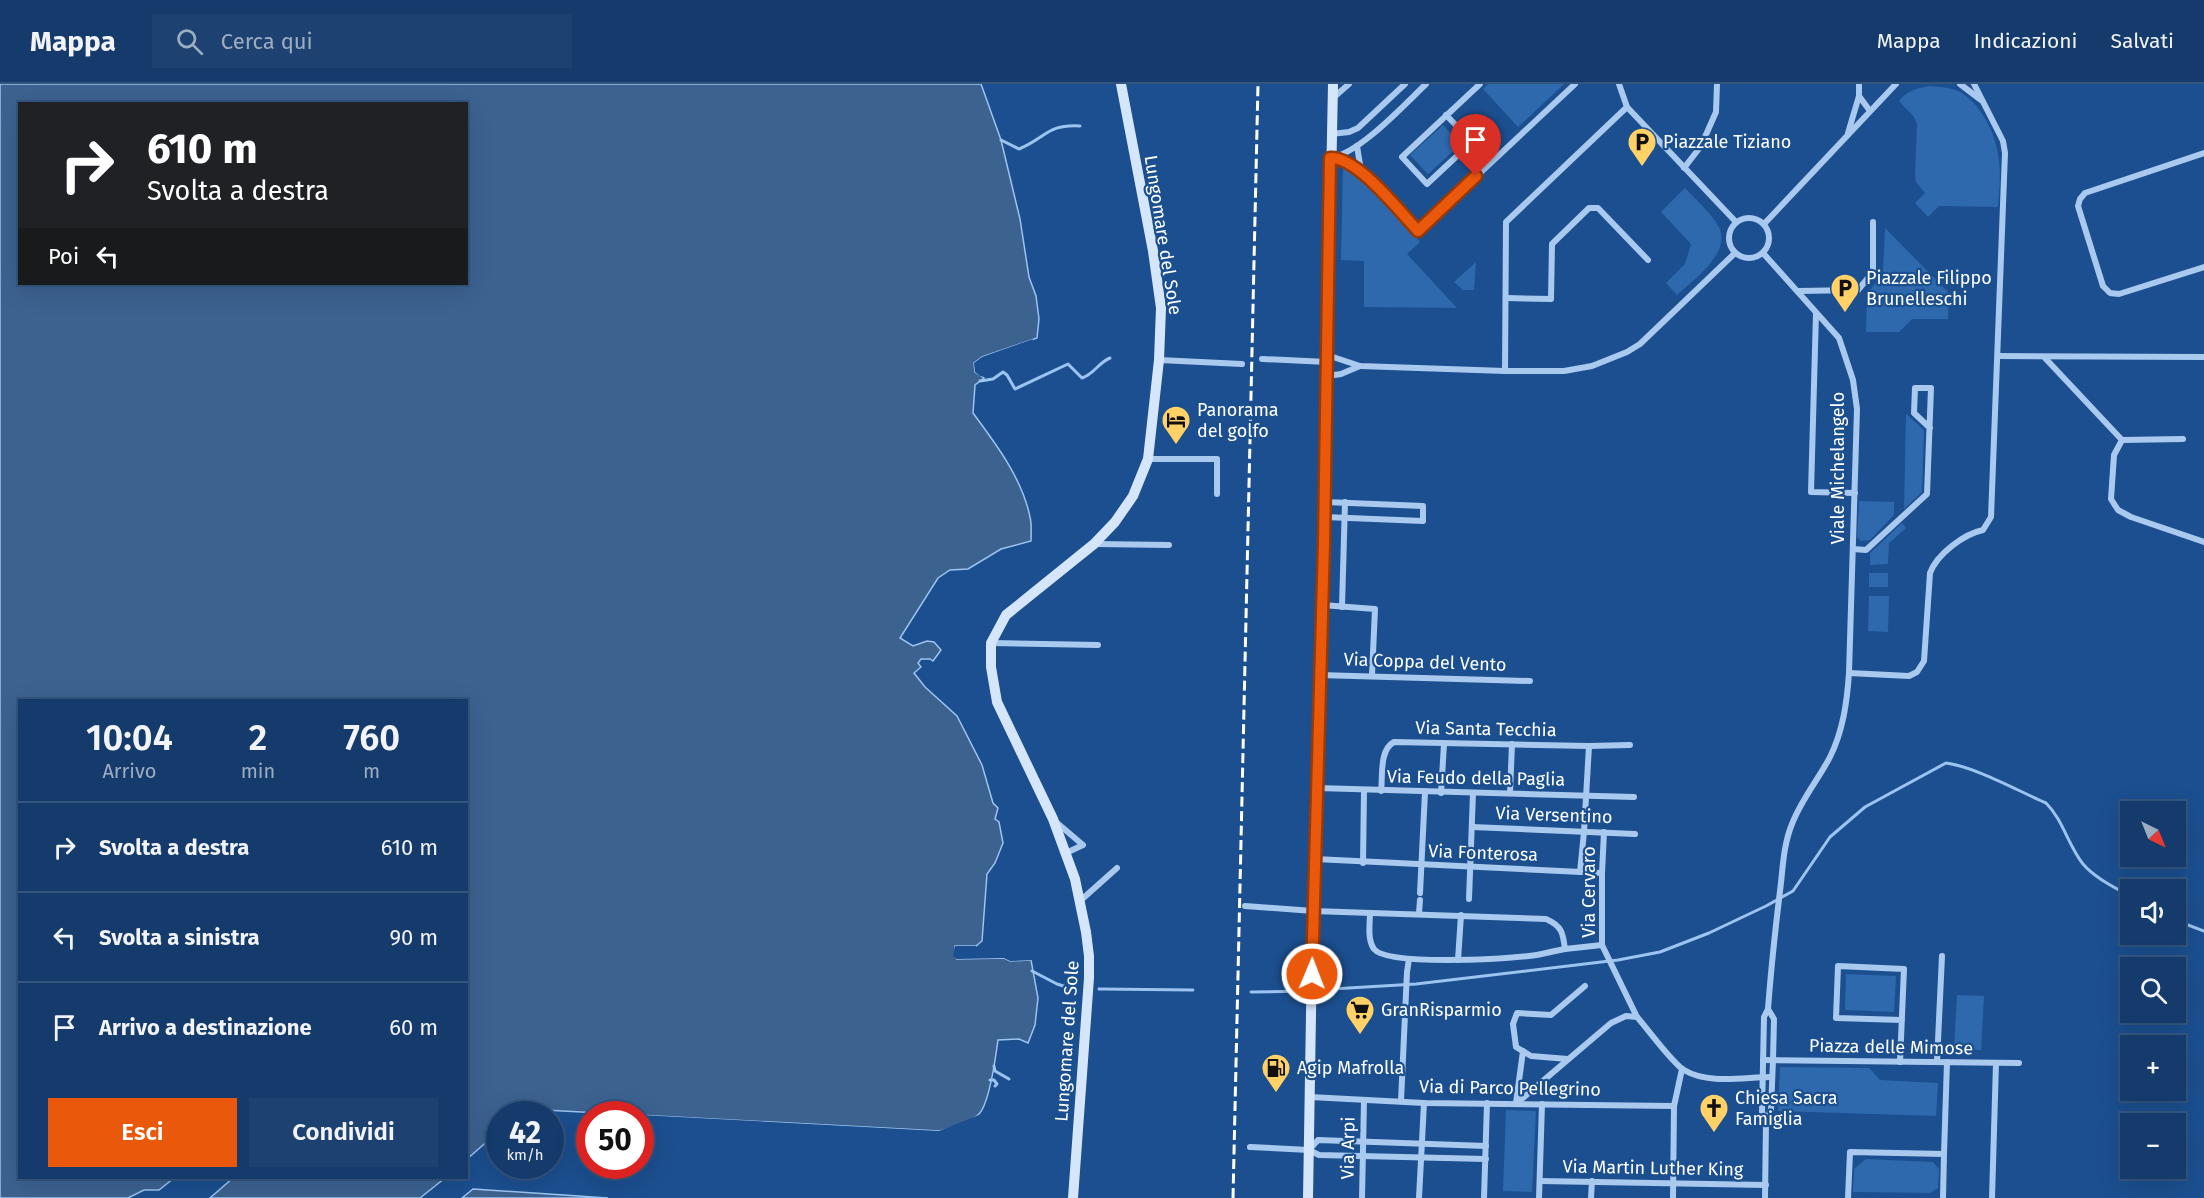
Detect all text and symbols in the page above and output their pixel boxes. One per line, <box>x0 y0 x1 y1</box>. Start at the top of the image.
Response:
search box <box>152 14 572 68</box>
text: Mappa <box>30 25 116 58</box>
icon: search <box>173 25 206 58</box>
text: Cerca qui <box>221 28 313 55</box>
text: Mappa <box>1877 28 1941 54</box>
text: Indicazioni <box>1974 28 2077 54</box>
text: Salvati <box>2110 28 2174 54</box>
pin <box>1450 114 1501 176</box>
icon: arrive <box>1459 123 1492 156</box>
text: 610 m <box>147 124 258 174</box>
icon: right <box>48 126 126 204</box>
parking icon: Piazzale Tiziano <box>1626 126 1658 168</box>
place label: Piazzale Tiziano <box>1663 131 1791 153</box>
street label: Lungomare del Sole <box>1140 154 1186 316</box>
text: Svolta a destra <box>147 175 329 207</box>
icon: left <box>91 240 124 273</box>
text: Poi <box>48 243 79 270</box>
place label: Piazzale Filippo Brunelleschi <box>1866 267 1992 310</box>
parking icon: Piazzale Filippo Brunelleschi <box>1829 272 1861 314</box>
street label: Viale Michelangelo <box>1827 392 1849 544</box>
place label: Panorama del golfo <box>1197 399 1279 442</box>
hotel icon: Panorama del golfo <box>1160 404 1192 446</box>
street label: Via Coppa del Vento <box>1343 648 1507 676</box>
text: 10:04 <box>86 716 173 760</box>
text: 2 <box>249 716 267 760</box>
text: 760 <box>343 716 400 760</box>
street label: Via Santa Tecchia <box>1415 717 1557 741</box>
text: Arrivo <box>102 759 156 783</box>
text: min <box>241 759 275 783</box>
text: m <box>363 759 380 783</box>
street label: Via Feudo della Paglia <box>1387 765 1565 791</box>
north arrow <box>2120 801 2186 867</box>
map controls <box>2120 801 2186 1179</box>
street label: Via Versentino <box>1495 802 1613 828</box>
icon: right <box>48 831 81 864</box>
text: Svolta a destra <box>99 834 249 861</box>
text: 610 m <box>381 834 438 861</box>
street label: Via Fonterosa <box>1428 840 1538 866</box>
street label: Via Cervaro <box>1578 846 1600 938</box>
button: sound <box>2120 879 2186 945</box>
icon: left <box>48 921 81 954</box>
text: Svolta a sinistra <box>99 924 260 951</box>
text: 90 m <box>389 924 438 951</box>
position arrow <box>1280 942 1344 1006</box>
button: search <box>2120 957 2186 1023</box>
street label: Lungomare del Sole <box>1050 960 1084 1122</box>
supermarket icon: GranRisparmio <box>1344 994 1376 1036</box>
place label: GranRisparmio <box>1381 999 1502 1021</box>
icon: arrive <box>48 1011 81 1044</box>
text: Arrivo a destinazione <box>99 1014 312 1041</box>
text: 60 m <box>389 1014 438 1041</box>
street label: Piazza delle Mimose <box>1809 1035 1973 1059</box>
button: + <box>2120 1035 2186 1101</box>
fuel station icon: Agip Mafrolla <box>1260 1052 1292 1094</box>
place label: Agip Mafrolla <box>1297 1057 1404 1079</box>
street label: Via di Parco Pellegrino <box>1419 1075 1601 1101</box>
place label: Chiesa Sacra Famiglia <box>1735 1087 1837 1130</box>
church icon: Chiesa Sacra Famiglia <box>1698 1092 1730 1134</box>
button: Esci <box>48 1098 237 1167</box>
button: Condividi <box>249 1098 438 1167</box>
speed limit sign: 50 <box>576 1101 654 1179</box>
button: − <box>2120 1113 2186 1179</box>
text: 42 <box>509 1115 541 1151</box>
street label: Via Arpi <box>1336 1116 1360 1180</box>
text: km/h <box>506 1146 544 1164</box>
street label: Via Martin Luther King <box>1563 1155 1744 1181</box>

